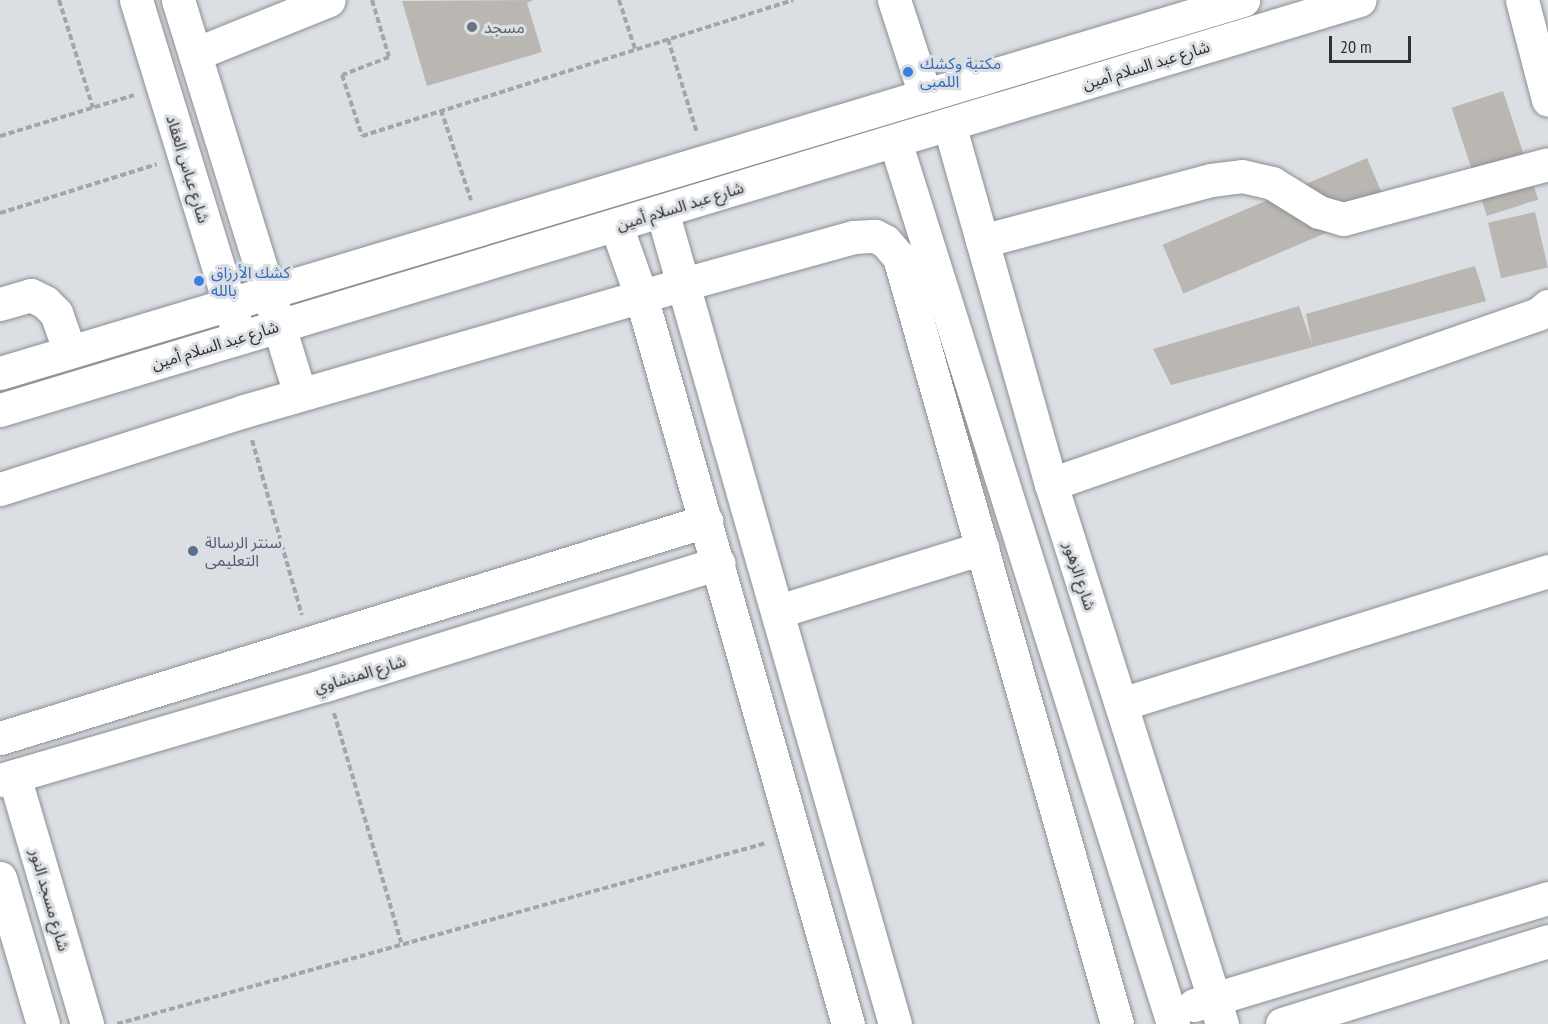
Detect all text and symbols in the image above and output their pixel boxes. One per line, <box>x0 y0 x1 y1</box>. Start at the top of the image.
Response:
place label: مسجد <box>484 17 525 37</box>
marker: مسجد <box>465 20 479 34</box>
scale bar <box>1332 24 1414 62</box>
text: 20 m <box>1340 35 1372 58</box>
street label: شارع عبد السلام أمين <box>1080 37 1212 93</box>
place label: مكتبة وكشك اللمبى <box>920 53 1001 91</box>
marker: مكتبة وكشك اللمبى <box>901 65 915 79</box>
street label: شارع عباس العقاد <box>162 113 214 225</box>
street label: شارع عبد السلام أمين <box>614 178 746 234</box>
place label: كشك الأرزاق بالله <box>211 262 290 300</box>
marker: كشك الأرزاق بالله <box>192 274 206 288</box>
street label: شارع عبد السلام أمين <box>149 317 281 373</box>
place label: سنتر الرسالة التعليمى <box>205 532 282 570</box>
street label: شارع الزهور <box>1060 539 1100 613</box>
marker: سنتر الرسالة التعليمى <box>186 544 200 558</box>
street label: شارع المنشاوي <box>312 651 408 697</box>
street label: شارع مسجد النور <box>26 847 74 953</box>

